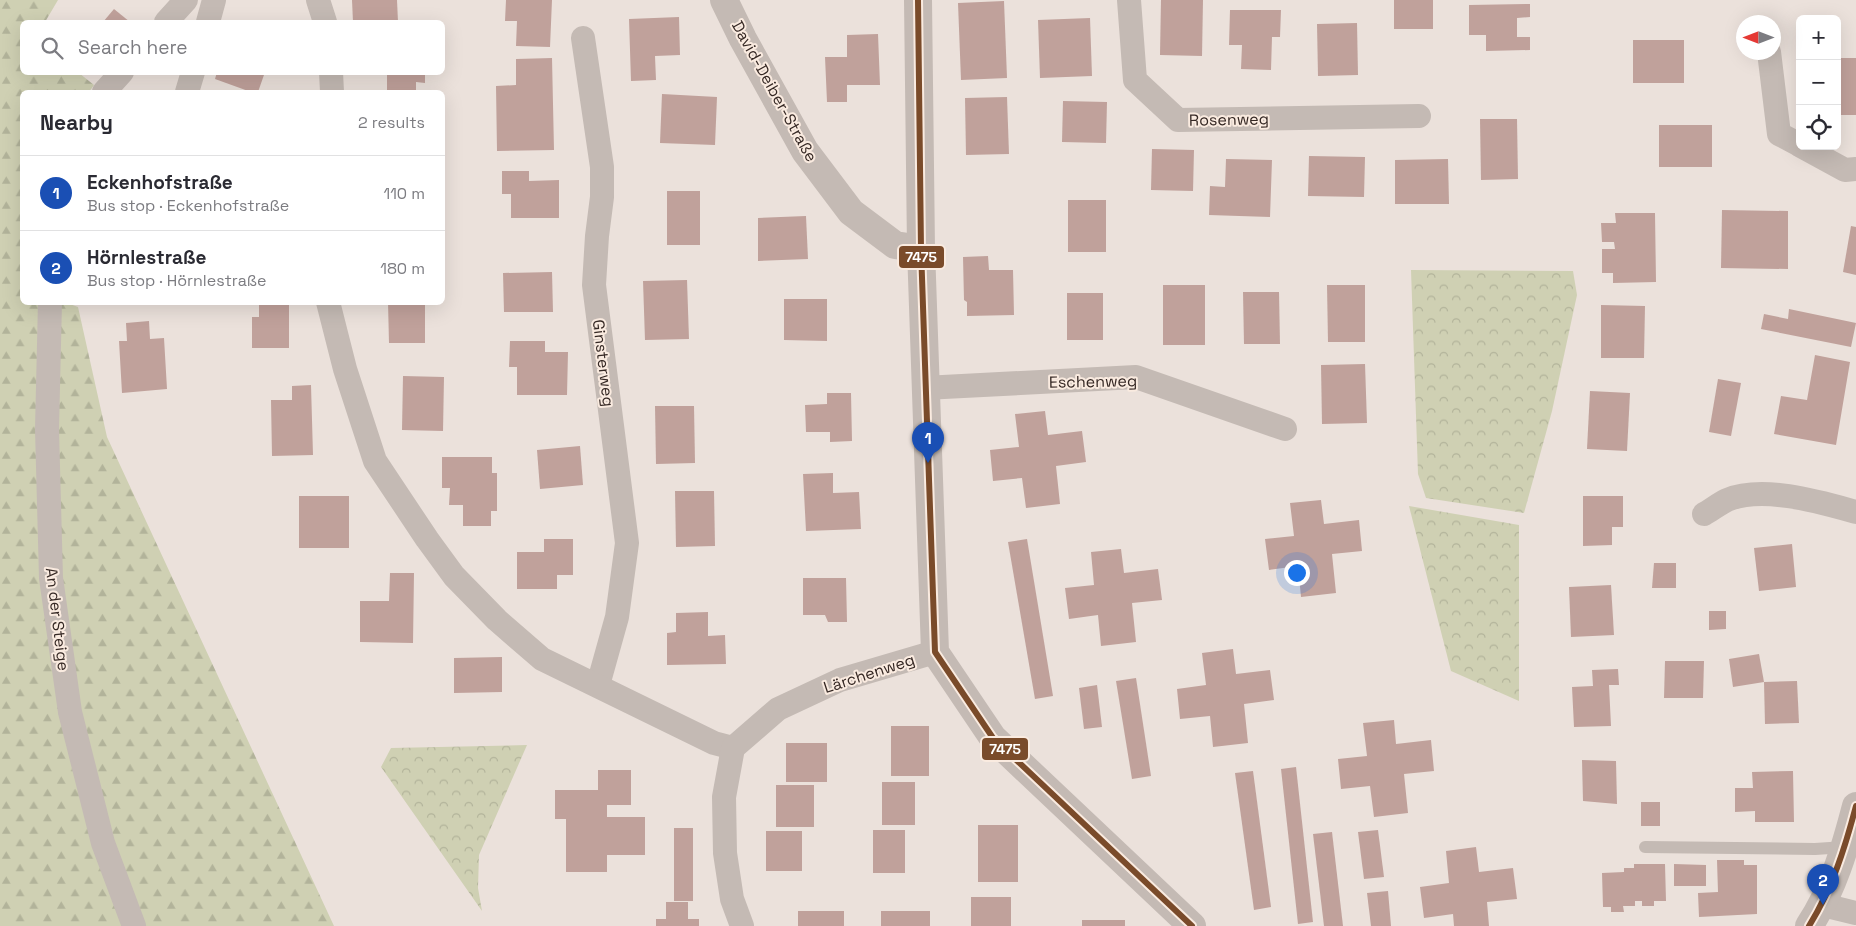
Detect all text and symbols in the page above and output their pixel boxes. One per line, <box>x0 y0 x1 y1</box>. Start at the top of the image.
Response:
north arrow <box>1736 15 1781 60</box>
map controls <box>1796 15 1841 150</box>
button: + <box>1796 15 1841 60</box>
street label: David-Deiber-Straße <box>727 17 822 165</box>
search box <box>20 20 445 75</box>
icon: search <box>38 34 66 62</box>
text: Search here <box>78 35 188 60</box>
button: − <box>1796 60 1841 105</box>
button: locate <box>1796 105 1841 150</box>
street label: Rosenweg <box>1189 108 1269 131</box>
text: Nearby <box>40 109 113 136</box>
text: 2 results <box>358 112 425 133</box>
text: Eckenhofstraße <box>87 170 233 195</box>
text: 1 <box>52 183 60 204</box>
text: 110 m <box>383 183 425 204</box>
text: Bus stop · Eckenhofstraße <box>87 195 289 216</box>
text: Hörnlestraße <box>87 245 206 270</box>
line badge: 7475 <box>898 245 945 269</box>
text: 7475 <box>905 248 937 266</box>
text: 2 <box>51 258 61 279</box>
text: 180 m <box>380 258 425 279</box>
text: Bus stop · Hörnlestraße <box>87 270 266 291</box>
street label: Ginsterweg <box>588 318 619 408</box>
street label: Eschenweg <box>1049 370 1137 393</box>
pin: 1 <box>912 422 944 463</box>
your location <box>1284 560 1310 586</box>
street label: An der Steige <box>41 566 74 672</box>
street label: Lärchenweg <box>821 649 917 698</box>
line badge: 7475 <box>981 737 1029 761</box>
text: 7475 <box>989 740 1021 758</box>
pin: 2 <box>1807 864 1839 905</box>

